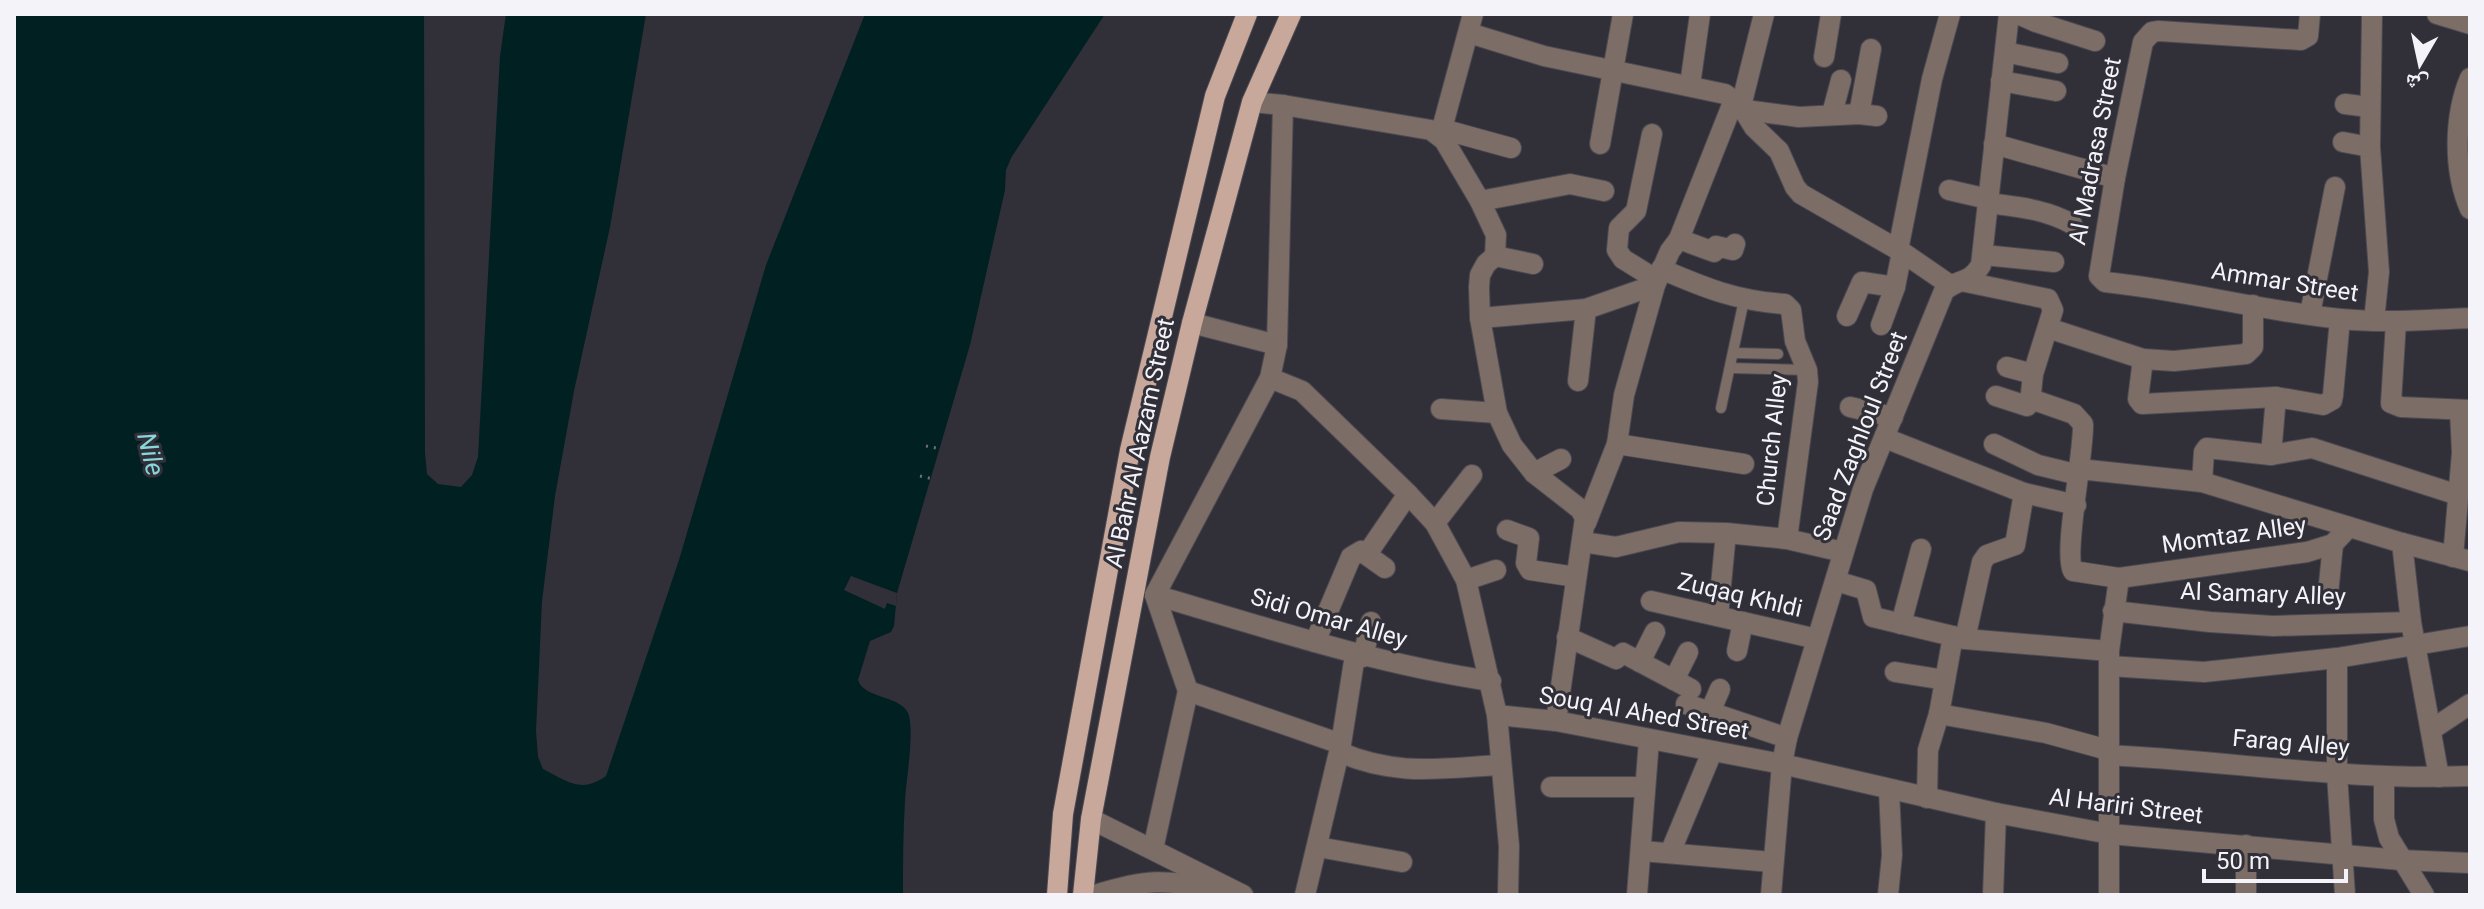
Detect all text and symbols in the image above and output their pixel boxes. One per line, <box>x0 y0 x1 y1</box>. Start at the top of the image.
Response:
north arrow <box>2380 24 2460 104</box>
street label: Al Madrasa Street <box>2063 55 2127 247</box>
text: ش <box>2403 68 2431 97</box>
street label: Ammar Street <box>2210 257 2361 307</box>
street label: Al Bahr Al Aazam Street <box>1100 316 1180 570</box>
street label: Saad Zaghloul Street <box>1807 327 1913 545</box>
street label: Church Alley <box>1751 372 1793 508</box>
water label: Nile <box>131 429 171 479</box>
street label: Momtaz Alley <box>2160 511 2309 559</box>
street label: Zuqaq Khldi <box>1675 567 1805 623</box>
street label: Al Samary Alley <box>2180 577 2347 611</box>
street label: Sidi Omar Alley <box>1248 582 1411 654</box>
street label: Souq Al Ahed Street <box>1537 681 1751 745</box>
street label: Farag Alley <box>2231 724 2351 762</box>
street label: Al Hariri Street <box>2047 783 2205 829</box>
scale bar <box>2204 833 2346 883</box>
text: 50 m <box>2216 847 2270 875</box>

